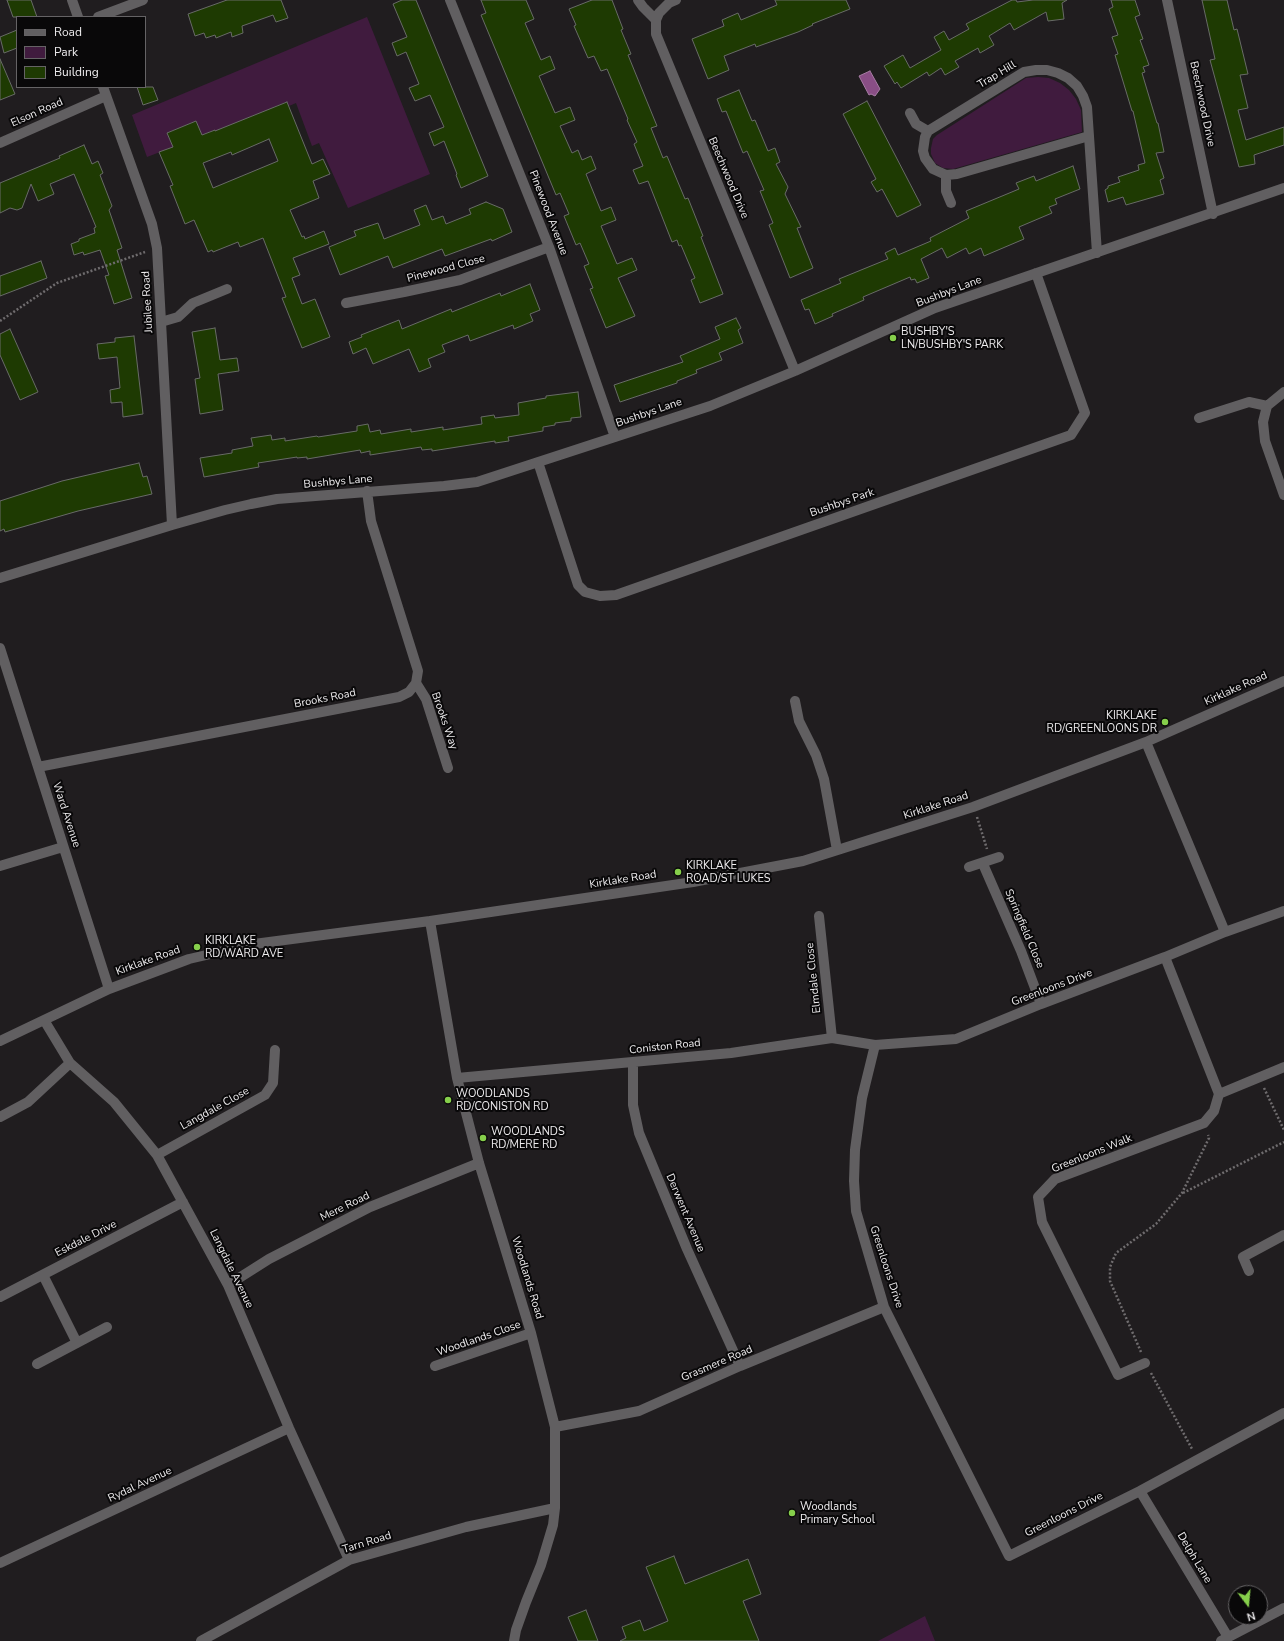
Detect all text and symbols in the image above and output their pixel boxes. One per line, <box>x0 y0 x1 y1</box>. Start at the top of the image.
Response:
legend <box>16 16 146 88</box>
text: Road <box>54 24 82 40</box>
text: Park <box>54 44 78 60</box>
street label: Trap Hill <box>976 58 1018 92</box>
street label: Beechwood Drive <box>1186 60 1218 148</box>
text: Building <box>54 64 99 80</box>
street label: Elson Road <box>9 96 65 130</box>
street label: Beechwood Drive <box>705 135 751 221</box>
street label: Pinewood Avenue <box>526 169 570 257</box>
street label: Pinewood Close <box>406 252 486 286</box>
street label: Jubilee Road <box>140 271 156 333</box>
street label: Bushbys Lane <box>914 273 984 311</box>
place label: BUSHBY'S LN/BUSHBY'S PARK <box>901 325 1003 351</box>
marker: BUSHBY'S LN/BUSHBY'S PARK <box>888 333 898 343</box>
street label: Bushbys Lane <box>614 396 684 430</box>
street label: Bushbys Lane <box>303 472 373 492</box>
street label: Bushbys Park <box>808 486 876 520</box>
street label: Kirklake Road <box>1202 669 1270 709</box>
street label: Brooks Road <box>293 687 357 711</box>
street label: Brooks Way <box>428 691 460 751</box>
place label: KIRKLAKE RD/GREENLOONS DR <box>1047 709 1157 735</box>
marker: KIRKLAKE RD/GREENLOONS DR <box>1160 717 1170 727</box>
street label: Ward Avenue <box>49 781 83 849</box>
street label: Kirklake Road <box>902 789 970 823</box>
place label: KIRKLAKE ROAD/ST LUKES <box>686 859 770 885</box>
marker: KIRKLAKE ROAD/ST LUKES <box>673 867 683 877</box>
street label: Kirklake Road <box>589 868 657 892</box>
street label: Springfield Close <box>1001 887 1047 971</box>
place label: KIRKLAKE RD/WARD AVE <box>205 934 283 960</box>
marker: KIRKLAKE RD/WARD AVE <box>192 942 202 952</box>
street label: Elmdale Close <box>804 942 824 1014</box>
street label: Kirklake Road <box>114 943 182 979</box>
street label: Greenloons Drive <box>1010 966 1094 1010</box>
street label: Coniston Road <box>629 1037 701 1057</box>
street label: Langdale Close <box>178 1085 252 1133</box>
place label: WOODLANDS RD/CONISTON RD <box>456 1087 549 1113</box>
marker: WOODLANDS RD/CONISTON RD <box>443 1095 453 1105</box>
place label: WOODLANDS RD/MERE RD <box>491 1125 565 1151</box>
street label: Greenloons Walk <box>1050 1132 1134 1176</box>
marker: WOODLANDS RD/MERE RD <box>478 1133 488 1143</box>
street label: Derwent Avenue <box>663 1172 707 1254</box>
street label: Mere Road <box>318 1189 372 1225</box>
street label: Eskdale Drive <box>53 1218 119 1260</box>
street label: Greenloons Drive <box>866 1224 906 1310</box>
street label: Langdale Avenue <box>206 1227 256 1311</box>
street label: Woodlands Road <box>508 1235 546 1321</box>
street label: Woodlands Close <box>435 1318 523 1360</box>
street label: Grasmere Road <box>679 1343 755 1385</box>
street label: Rydal Avenue <box>106 1465 174 1505</box>
street label: Greenloons Drive <box>1023 1490 1105 1540</box>
place label: Woodlands Primary School <box>800 1500 875 1526</box>
marker: Woodlands Primary School <box>787 1508 797 1518</box>
street label: Tarn Road <box>341 1529 393 1557</box>
street label: Delph Lane <box>1174 1530 1214 1586</box>
north arrow <box>1228 1585 1268 1625</box>
text: N <box>1245 1608 1257 1624</box>

